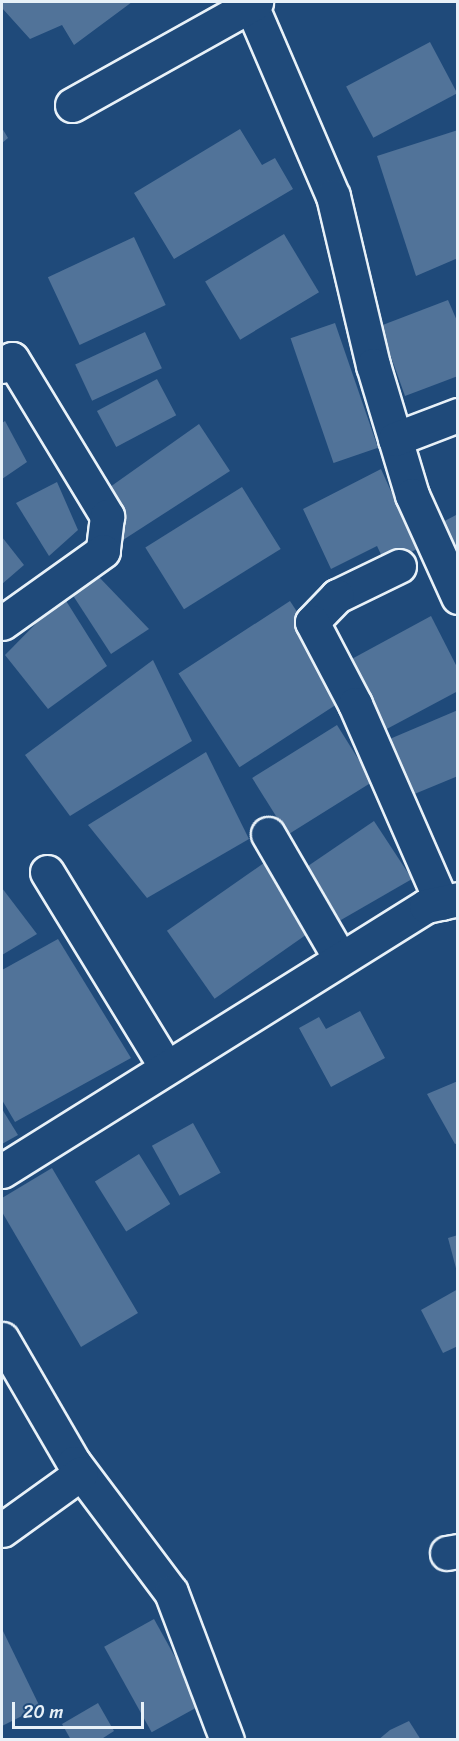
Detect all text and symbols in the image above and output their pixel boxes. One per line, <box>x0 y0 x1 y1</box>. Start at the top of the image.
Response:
scale bar <box>15 1690 147 1728</box>
text: 20 m <box>23 1696 63 1728</box>

